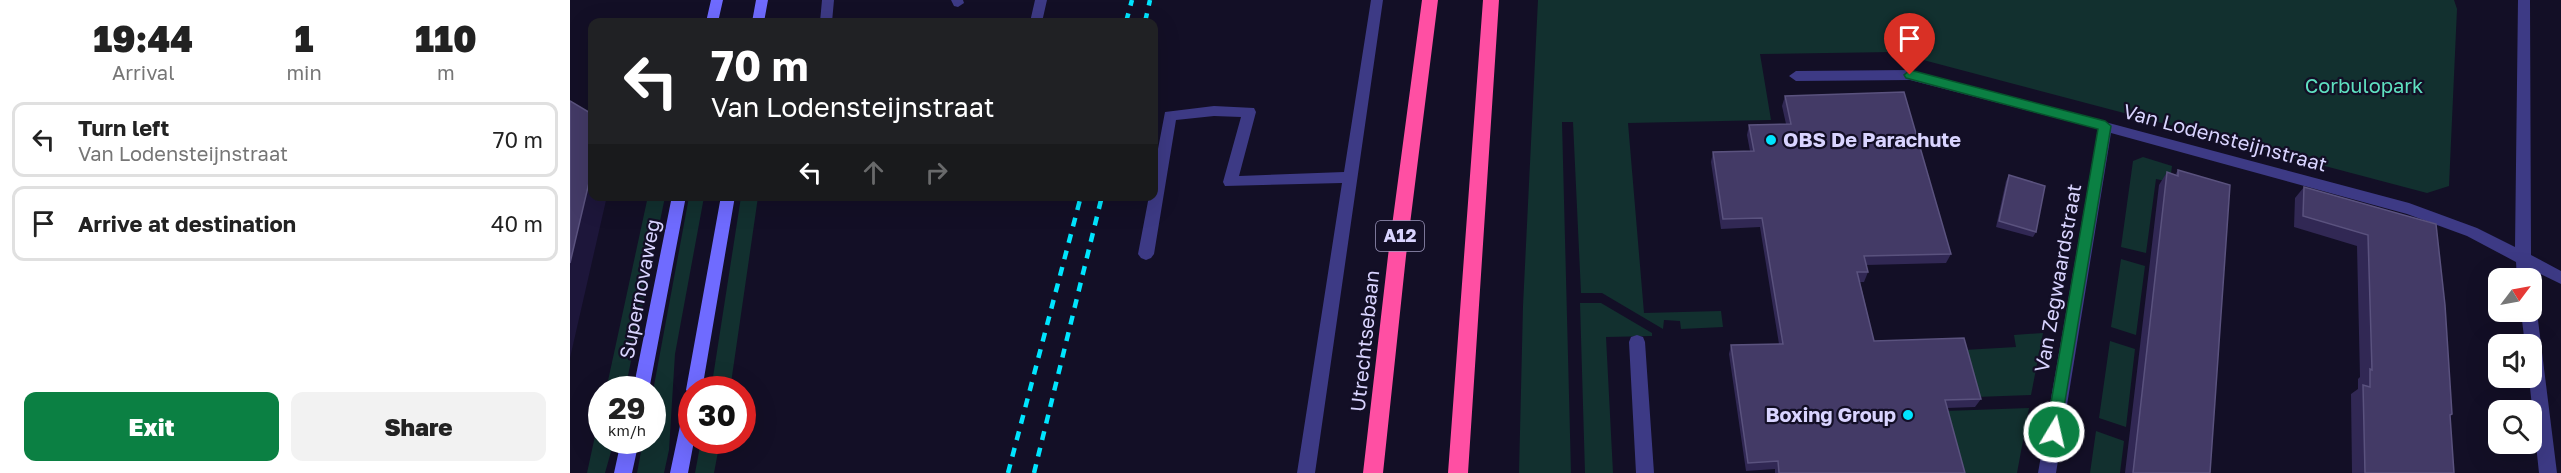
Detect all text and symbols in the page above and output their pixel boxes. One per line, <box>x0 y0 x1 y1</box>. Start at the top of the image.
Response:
pin <box>1884 13 1935 75</box>
text: 19:44 <box>93 17 193 60</box>
text: 1 <box>295 17 314 60</box>
text: 110 <box>415 17 477 60</box>
icon: arrive <box>1893 22 1926 55</box>
text: 70 m <box>711 40 808 90</box>
icon: left <box>612 42 690 120</box>
text: Arrival <box>112 60 175 84</box>
text: min <box>286 60 322 84</box>
text: m <box>437 60 455 84</box>
park label: Corbulopark <box>2305 73 2423 97</box>
text: Van Lodensteijnstraat <box>711 91 995 123</box>
street label: Van Lodensteijnstraat <box>2121 98 2330 176</box>
text: Turn left <box>78 114 169 141</box>
icon: left <box>27 123 60 156</box>
text: 70 m <box>493 126 543 153</box>
place label: OBS De Parachute <box>1783 127 1961 151</box>
marker: OBS De Parachute <box>1764 133 1778 147</box>
text: Van Lodensteijnstraat <box>78 141 288 165</box>
icon: left <box>794 156 827 189</box>
icon: ahead <box>857 156 890 189</box>
icon: right <box>920 156 953 189</box>
street label: Van Zegwaardstraat <box>2029 182 2085 374</box>
icon: arrive <box>27 207 60 240</box>
text: Arrive at destination <box>78 210 296 237</box>
text: 40 m <box>491 210 543 237</box>
street label: Supernovaweg <box>614 217 664 361</box>
road number: A12 <box>1376 221 1424 251</box>
north arrow <box>2488 268 2542 322</box>
map controls <box>2488 268 2542 454</box>
street label: Utrechtsebaan <box>1345 269 1383 413</box>
button: sound <box>2488 334 2542 388</box>
speed limit sign: 30 <box>678 376 756 454</box>
text: 29 <box>608 390 646 426</box>
button: Exit <box>24 392 279 461</box>
button: Share <box>291 392 546 461</box>
position arrow <box>2022 400 2086 464</box>
button: search <box>2488 400 2542 454</box>
place label: Boxing Group <box>1765 402 1896 426</box>
marker: Boxing Group <box>1901 408 1915 422</box>
text: km/h <box>608 421 646 439</box>

